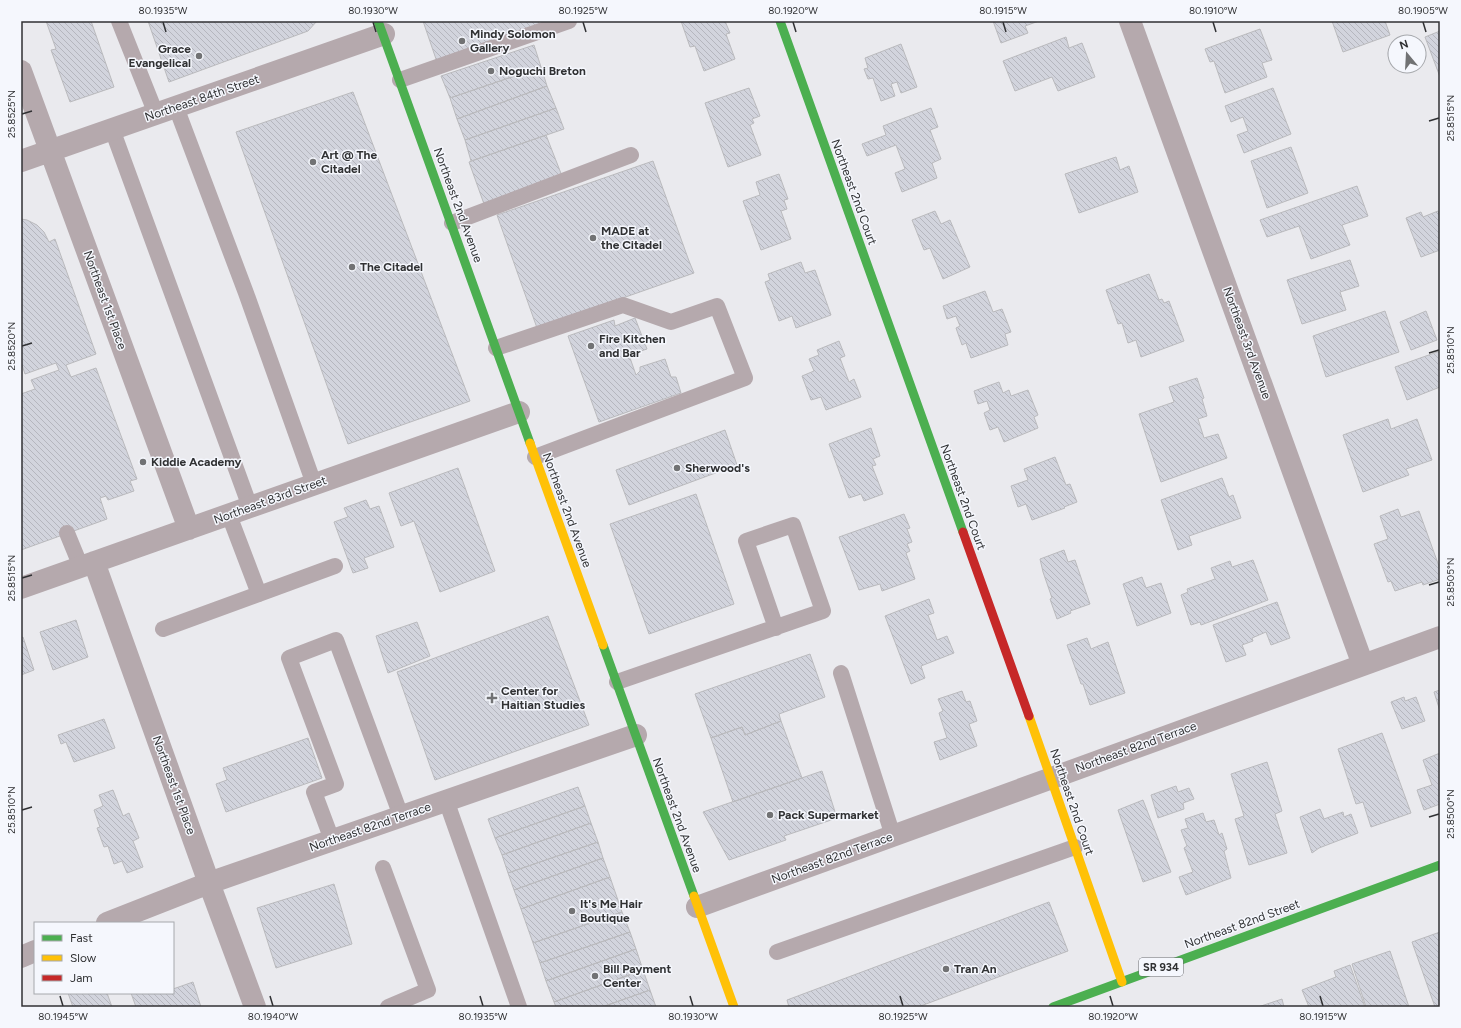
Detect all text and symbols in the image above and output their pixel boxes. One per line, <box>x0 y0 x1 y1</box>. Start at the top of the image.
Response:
text: 80.1935°W <box>139 4 188 17</box>
text: 80.1930°W <box>348 4 398 17</box>
text: 80.1925°W <box>558 4 608 17</box>
text: 80.1920°W <box>768 4 818 17</box>
text: 80.1915°W <box>979 4 1027 17</box>
text: 80.1910°W <box>1189 4 1238 17</box>
text: 80.1905°W <box>1398 4 1448 17</box>
place label: Mindy Solomon Gallery <box>470 27 556 55</box>
north arrow <box>1387 34 1427 74</box>
marker: Mindy Solomon Gallery <box>457 36 467 46</box>
text: N <box>1398 37 1410 52</box>
place label: Grace Evangelical <box>128 42 191 70</box>
marker: Grace Evangelical <box>194 51 204 61</box>
place label: Noguchi Breton <box>499 64 586 78</box>
marker: Noguchi Breton <box>486 66 496 76</box>
street label: Northeast 84th Street <box>143 72 261 124</box>
text: 25.8525°N <box>5 90 18 138</box>
text: 25.8515°N <box>1444 95 1457 141</box>
street label: Northeast 2nd Court <box>828 137 880 247</box>
street label: Northeast 2nd Avenue <box>431 146 485 265</box>
place label: Art @ The Citadel <box>321 148 377 176</box>
marker: Art @ The Citadel <box>308 157 318 167</box>
place label: MADE at the Citadel <box>601 224 662 252</box>
marker: MADE at the Citadel <box>588 233 598 243</box>
street label: Northeast 1st Place <box>81 249 130 352</box>
place label: The Citadel <box>360 260 423 274</box>
marker: The Citadel <box>347 262 357 272</box>
street label: Northeast 3rd Avenue <box>1220 285 1274 401</box>
text: 25.8520°N <box>5 322 18 370</box>
text: 25.8510°N <box>1444 326 1457 374</box>
place label: Fire Kitchen and Bar <box>599 332 666 360</box>
marker: Fire Kitchen and Bar <box>586 341 596 351</box>
street label: Northeast 2nd Court <box>937 442 989 552</box>
street label: Northeast 2nd Avenue <box>540 451 594 570</box>
place label: Kiddie Academy <box>151 455 242 469</box>
marker: Kiddie Academy <box>138 457 148 467</box>
place label: Sherwood's <box>685 461 750 475</box>
marker: Sherwood's <box>672 463 682 473</box>
street label: Northeast 83rd Street <box>212 473 329 527</box>
text: 25.8515°N <box>5 555 18 601</box>
text: 25.8505°N <box>1444 558 1457 606</box>
place label: Center for Haitian Studies <box>501 684 585 712</box>
marker: Center for Haitian Studies <box>486 692 498 704</box>
street label: Northeast 82nd Terrace <box>1074 718 1199 775</box>
street label: Northeast 1st Place <box>150 734 199 837</box>
street label: Northeast 2nd Court <box>1047 747 1097 857</box>
street label: Northeast 2nd Avenue <box>650 756 704 875</box>
text: 25.8510°N <box>5 786 18 834</box>
text: 25.8500°N <box>1444 789 1457 839</box>
street label: Northeast 82nd Terrace <box>307 799 433 854</box>
place label: Pack Supermarket <box>778 808 879 822</box>
marker: Pack Supermarket <box>765 810 775 820</box>
street label: Northeast 82nd Terrace <box>770 829 895 886</box>
street label: Northeast 82nd Street <box>1182 896 1302 951</box>
place label: It's Me Hair Boutique <box>580 897 643 925</box>
marker: It's Me Hair Boutique <box>567 906 577 916</box>
legend <box>34 922 174 994</box>
text: Fast <box>70 931 93 945</box>
text: Slow <box>70 951 97 965</box>
road number: SR 934 <box>1139 958 1183 976</box>
place label: Bill Payment Center <box>603 962 671 990</box>
place label: Tran An <box>954 962 997 976</box>
marker: Tran An <box>941 964 951 974</box>
text: Jam <box>70 971 93 985</box>
marker: Bill Payment Center <box>590 971 600 981</box>
text: 80.1945°W <box>38 1010 88 1023</box>
text: 80.1940°W <box>248 1010 299 1023</box>
text: 80.1935°W <box>459 1010 508 1023</box>
text: 80.1930°W <box>668 1010 718 1023</box>
text: 80.1925°W <box>878 1010 928 1023</box>
text: 80.1920°W <box>1088 1010 1138 1023</box>
text: 80.1915°W <box>1299 1010 1347 1023</box>

